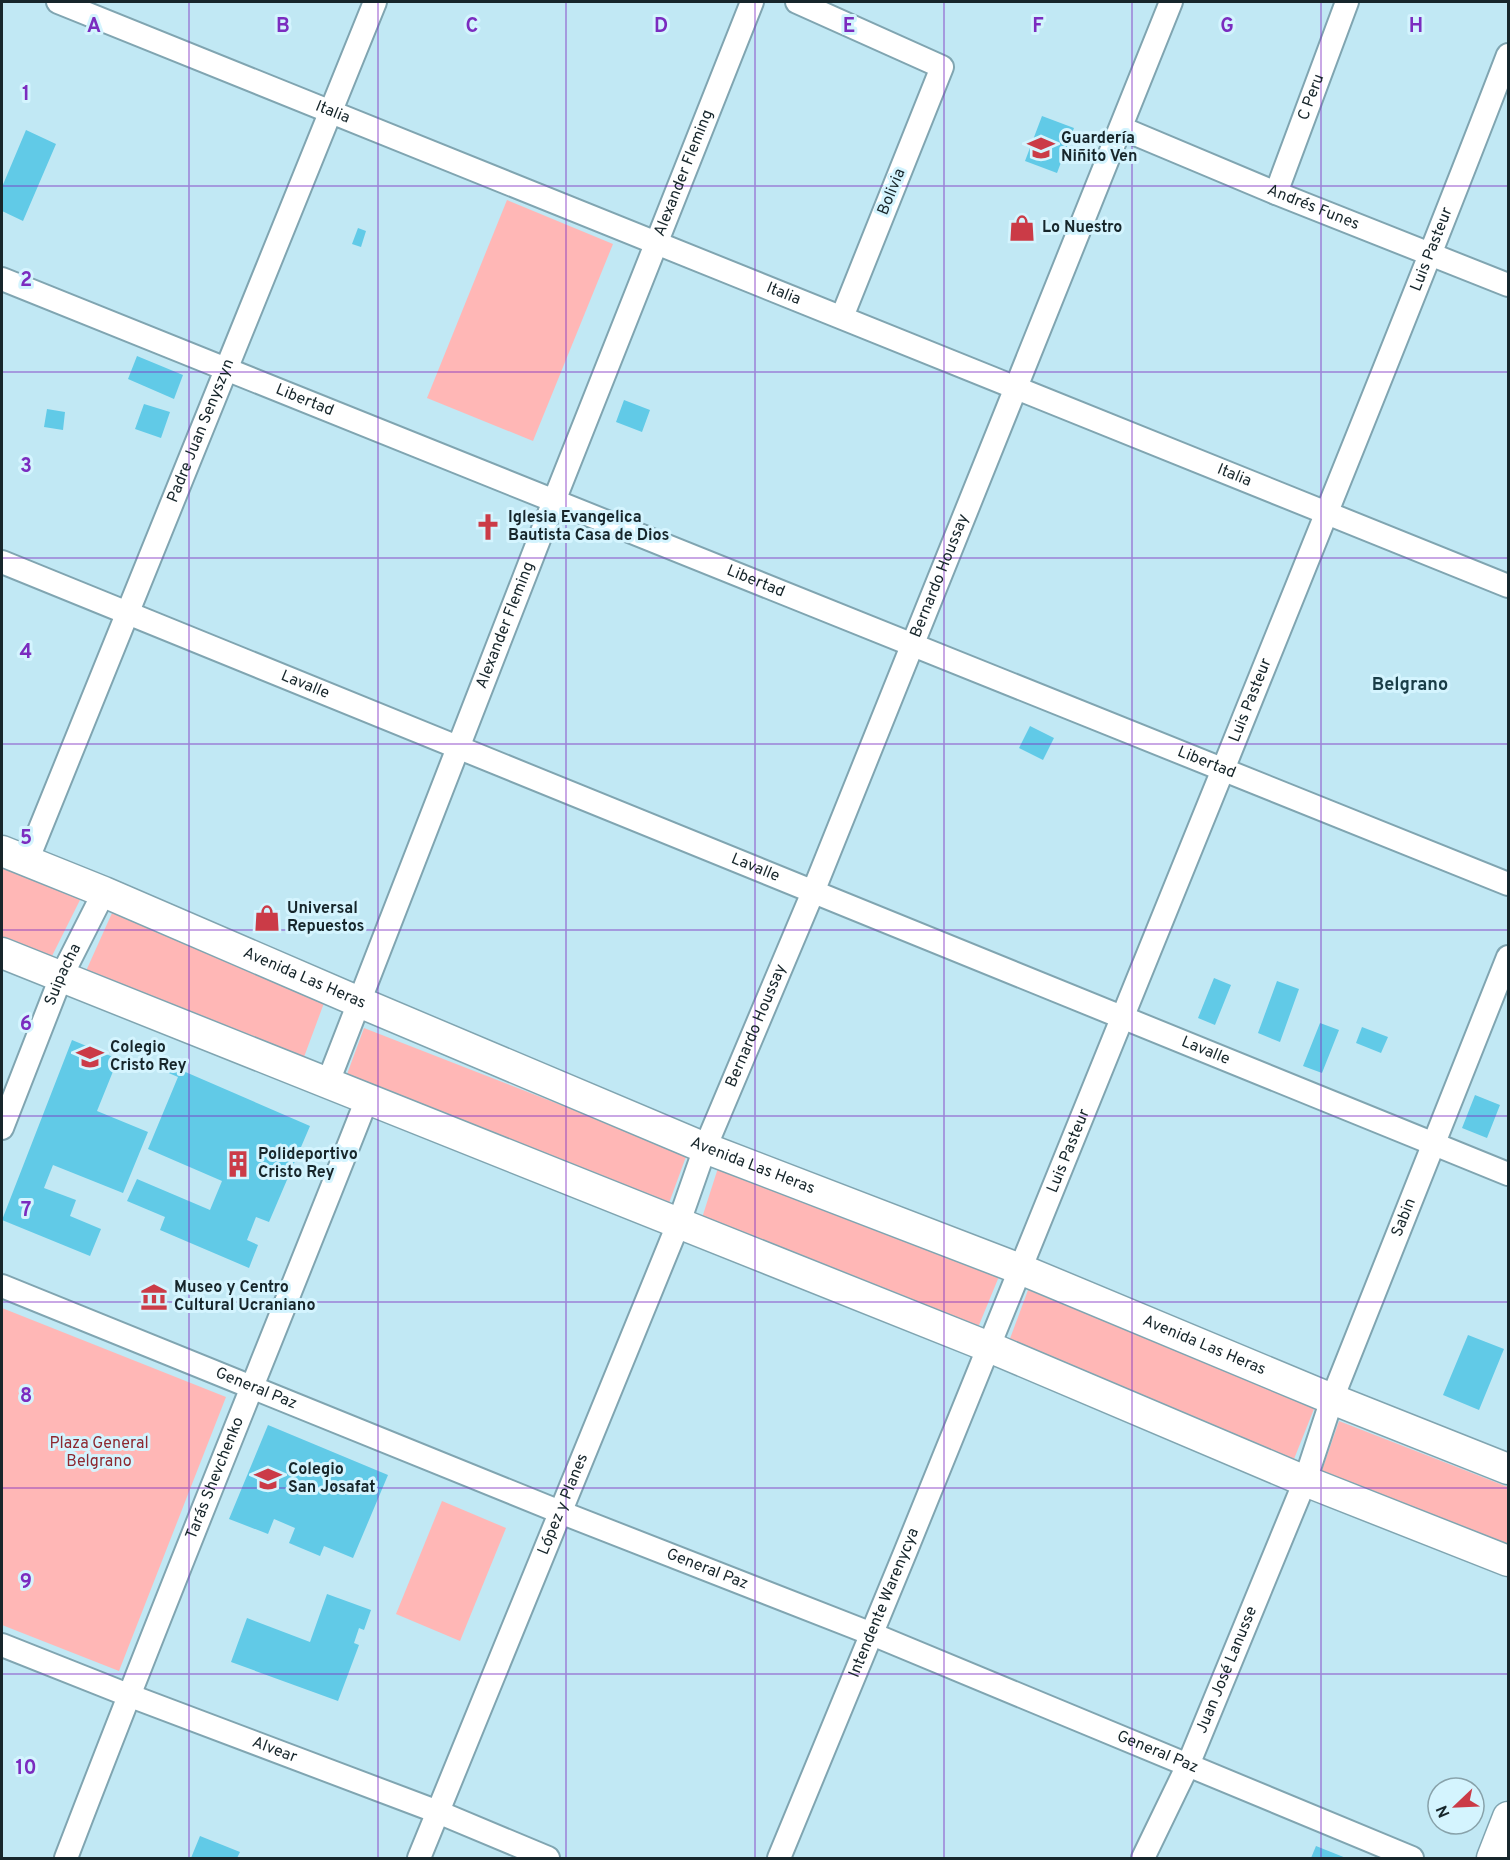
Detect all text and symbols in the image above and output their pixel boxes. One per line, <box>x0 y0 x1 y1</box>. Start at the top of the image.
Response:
text: A <box>87 14 101 40</box>
text: B <box>276 14 290 40</box>
text: C <box>466 14 478 40</box>
text: D <box>654 14 668 40</box>
text: E <box>843 14 855 40</box>
text: F <box>1032 14 1044 40</box>
text: G <box>1220 14 1234 40</box>
text: H <box>1409 14 1423 40</box>
street label: C Peru <box>1294 71 1329 123</box>
text: 1 <box>22 82 30 108</box>
street label: Italia <box>312 97 353 129</box>
street label: Alexander Fleming <box>650 107 718 240</box>
place label: Guardería Niñito Ven <box>1061 129 1138 167</box>
school or university icon: Guardería Niñito Ven <box>1026 133 1056 163</box>
street label: Bolivia <box>874 166 910 218</box>
street label: Andrés Funes <box>1264 180 1362 235</box>
street label: Luis Pasteur <box>1406 205 1458 294</box>
shop icon: Lo Nuestro <box>1007 213 1037 243</box>
place label: Lo Nuestro <box>1042 218 1122 238</box>
text: 2 <box>20 268 32 294</box>
street label: Italia <box>763 278 804 310</box>
street label: Padre Juan Senyszyn <box>163 356 239 506</box>
street label: Libertad <box>272 380 337 421</box>
text: 3 <box>20 454 32 480</box>
street label: Italia <box>1214 460 1254 492</box>
place label: Iglesia Evangelica Bautista Casa de Dios <box>508 508 670 546</box>
street label: Bernardo Houssay <box>906 511 974 641</box>
church icon: Iglesia Evangelica Bautista Casa de Dios <box>473 512 503 542</box>
street label: Alexander Fleming <box>472 559 539 692</box>
street label: Libertad <box>723 561 788 602</box>
text: 4 <box>20 640 32 666</box>
street label: Luis Pasteur <box>1225 656 1277 745</box>
street label: Lavalle <box>278 666 332 704</box>
district label: Belgrano <box>1372 674 1448 697</box>
street label: Libertad <box>1174 742 1239 784</box>
text: 5 <box>20 826 32 852</box>
street label: Lavalle <box>728 849 782 887</box>
place label: Universal Repuestos <box>287 899 365 937</box>
shop icon: Universal Repuestos <box>252 903 282 933</box>
street label: Suipacha <box>41 940 86 1009</box>
street label: Avenida Las Heras <box>240 943 369 1014</box>
street label: Bernardo Houssay <box>722 961 791 1091</box>
text: 6 <box>20 1012 32 1038</box>
street label: Lavalle <box>1178 1032 1233 1070</box>
place label: Colegio Cristo Rey <box>110 1038 186 1076</box>
school or university icon: Colegio Cristo Rey <box>75 1042 105 1072</box>
street label: Luis Pasteur <box>1043 1106 1095 1196</box>
street label: Avenida Las Heras <box>687 1133 818 1199</box>
place label: Polideportivo Cristo Rey <box>258 1145 358 1183</box>
building icon: Polideportivo Cristo Rey <box>223 1149 253 1179</box>
street label: Sabin <box>1388 1195 1421 1240</box>
text: 7 <box>21 1198 31 1224</box>
place label: Museo y Centro Cultural Ucraniano <box>174 1278 315 1316</box>
museum icon: Museo y Centro Cultural Ucraniano <box>139 1282 169 1312</box>
street label: Avenida Las Heras <box>1139 1311 1269 1380</box>
street label: General Paz <box>212 1363 300 1414</box>
text: 8 <box>20 1384 32 1410</box>
street label: Tarás Shevchenko <box>182 1414 249 1542</box>
park label: Plaza General Belgrano <box>49 1434 149 1472</box>
street label: López y Planes <box>534 1451 593 1558</box>
place label: Colegio San Josafat <box>288 1460 375 1498</box>
school or university icon: Colegio San Josafat <box>253 1464 283 1494</box>
street label: Intendente Warenycya <box>845 1525 924 1681</box>
street label: General Paz <box>663 1544 751 1595</box>
text: 9 <box>20 1570 32 1596</box>
street label: Juan José Lanusse <box>1192 1604 1262 1737</box>
street label: General Paz <box>1114 1727 1201 1778</box>
street label: Alvear <box>249 1733 300 1768</box>
text: 10 <box>15 1756 37 1782</box>
north arrow <box>1426 1776 1486 1836</box>
text: N <box>1433 1802 1455 1820</box>

